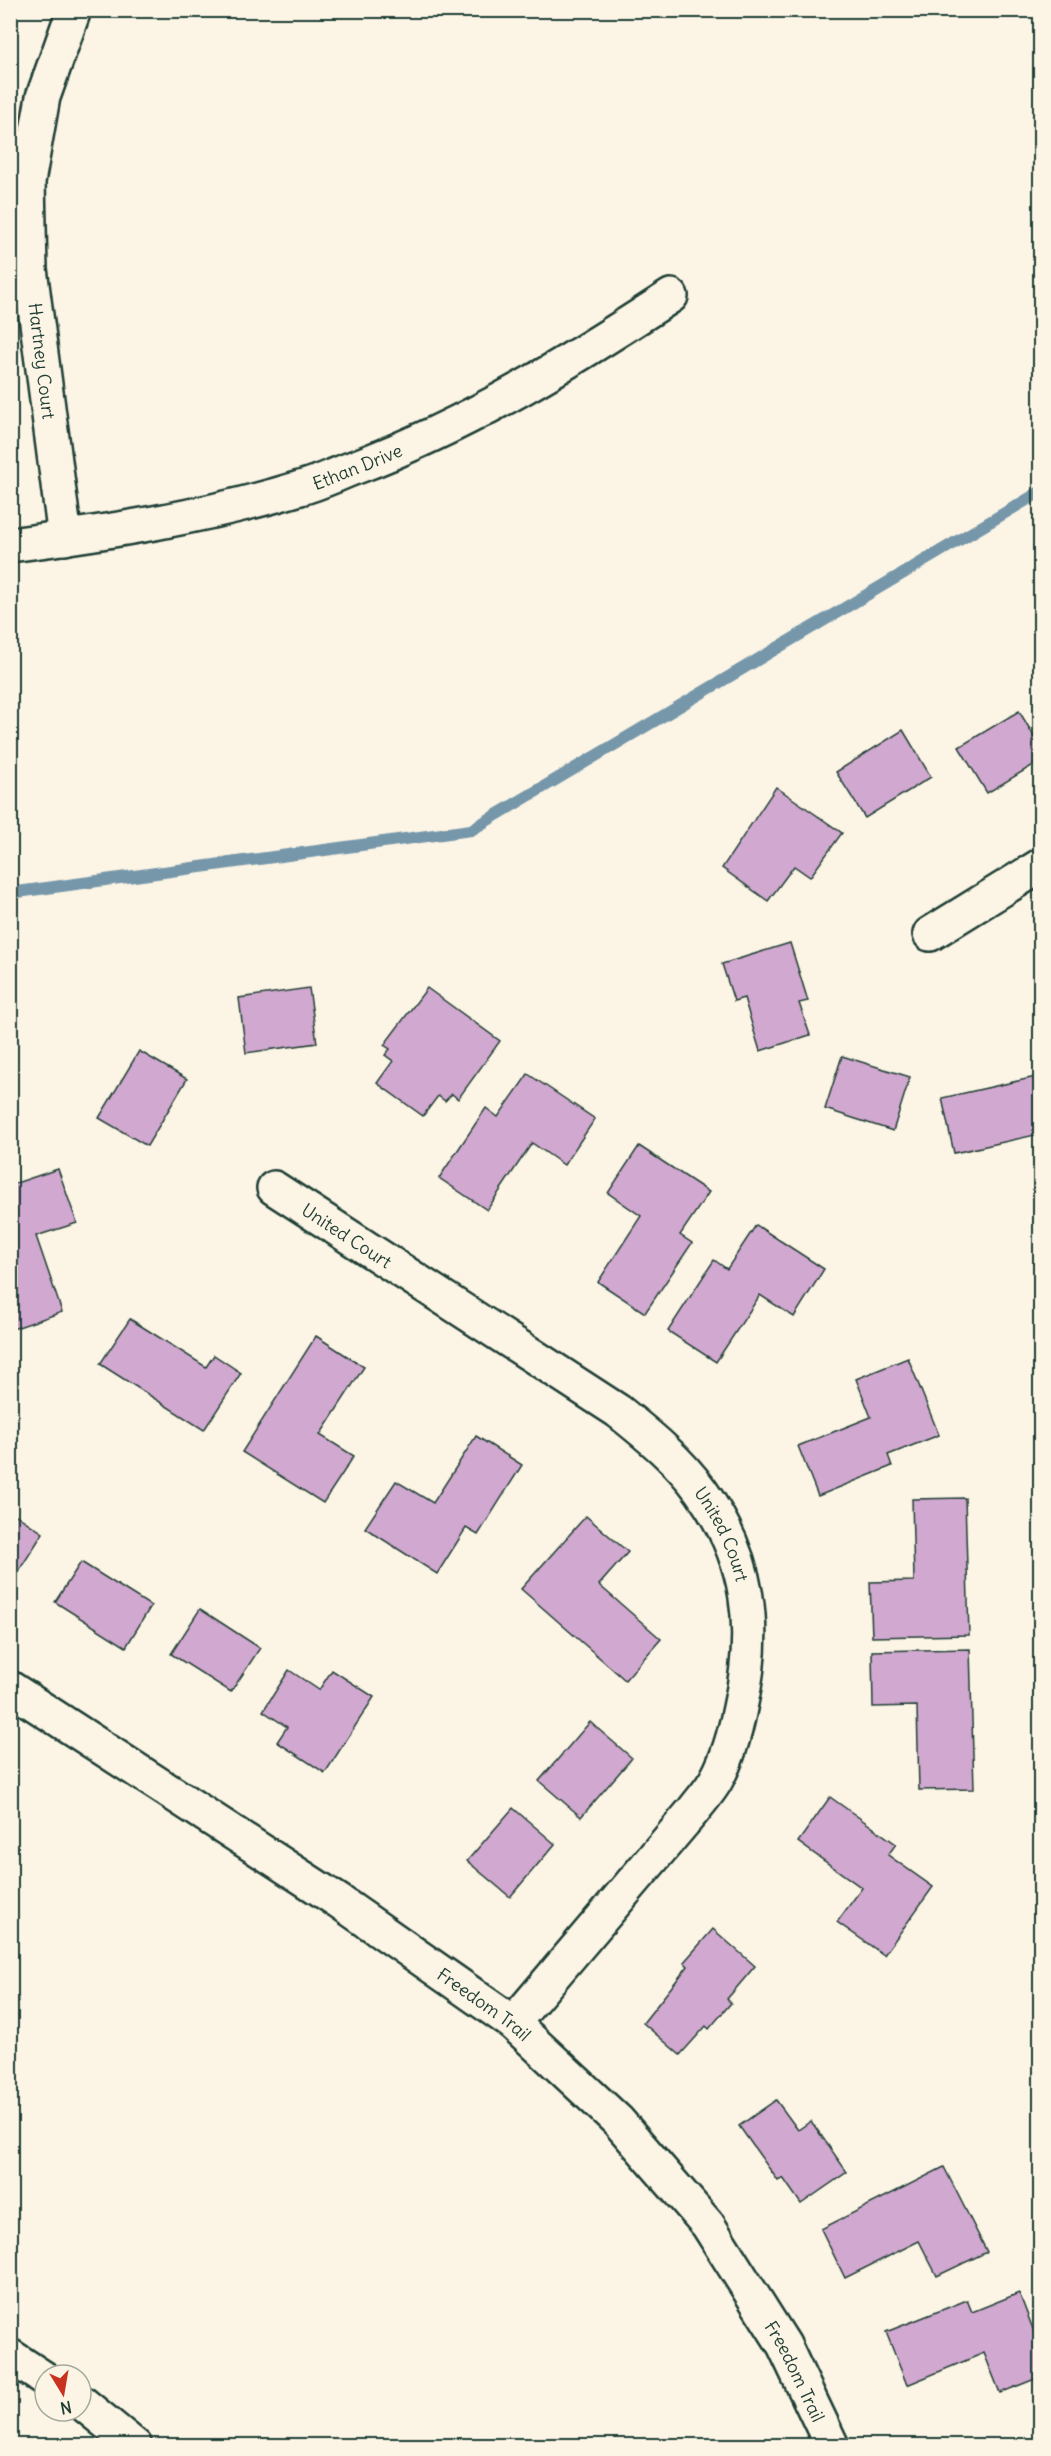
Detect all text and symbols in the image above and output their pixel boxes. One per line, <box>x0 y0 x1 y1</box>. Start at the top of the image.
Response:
street label: Hartney Court <box>23 302 61 420</box>
street label: Ethan Drive <box>309 438 405 495</box>
street label: United Court <box>298 1198 396 1273</box>
street label: United Court <box>690 1482 754 1584</box>
street label: Freedom Trail <box>433 1962 536 2046</box>
street label: Freedom Trail <box>760 2316 830 2425</box>
north arrow <box>33 2363 93 2423</box>
text: N <box>59 2397 73 2419</box>

